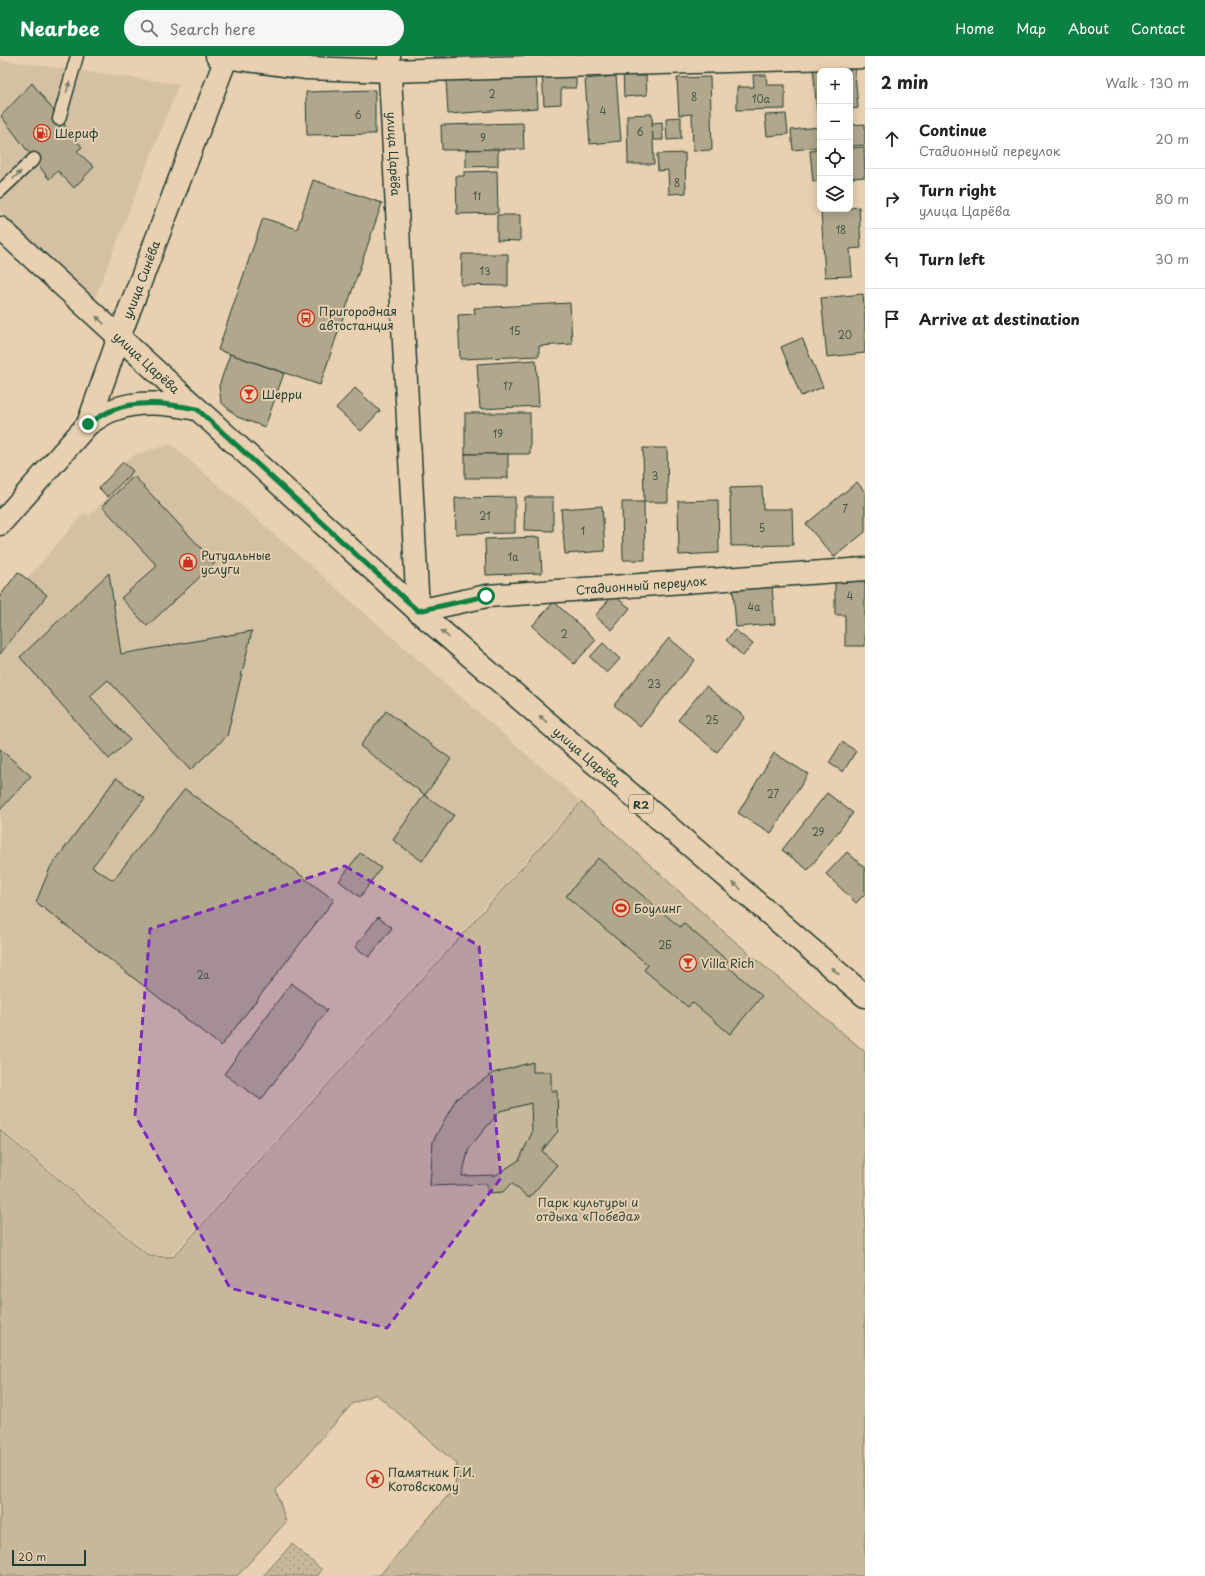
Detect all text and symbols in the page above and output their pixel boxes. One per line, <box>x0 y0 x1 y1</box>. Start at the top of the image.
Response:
search box <box>124 10 404 46</box>
text: Nearbee <box>20 14 100 42</box>
icon: search <box>138 17 160 39</box>
text: Search here <box>170 17 255 40</box>
text: Home <box>955 18 994 39</box>
text: Map <box>1016 18 1046 39</box>
text: About <box>1068 18 1109 39</box>
text: Contact <box>1131 18 1185 39</box>
map controls <box>817 68 853 212</box>
button: + <box>817 68 853 104</box>
text: 2 min <box>881 69 928 95</box>
text: Walk · 130 m <box>1106 73 1189 92</box>
one-way arrow <box>65 81 71 93</box>
house number: 2 <box>488 86 496 101</box>
house number: 8 <box>691 89 697 104</box>
house number: 10а <box>752 91 771 106</box>
house number: 4 <box>600 103 607 118</box>
button: − <box>817 104 853 140</box>
house number: 6 <box>354 107 362 122</box>
street label: улица Царёва <box>383 111 405 197</box>
text: Continue <box>919 118 987 141</box>
fuel station icon: Шериф <box>32 123 52 143</box>
place label: Шериф <box>55 124 99 142</box>
house number: 6 <box>636 124 644 139</box>
icon: ahead <box>881 128 903 150</box>
text: 20 m <box>1155 129 1189 148</box>
house number: 9 <box>480 130 486 145</box>
button: locate <box>817 140 853 176</box>
text: Стадионный переулок <box>919 141 1061 160</box>
one-way arrow <box>12 170 22 180</box>
house number: 8 <box>674 175 680 190</box>
button: layers <box>817 176 853 212</box>
text: Turn right <box>919 178 996 201</box>
house number: 11 <box>473 188 481 203</box>
icon: right <box>881 188 903 210</box>
text: 80 m <box>1155 189 1189 208</box>
text: улица Царёва <box>919 201 1010 220</box>
house number: 18 <box>836 222 846 237</box>
street label: улица Синёва <box>118 237 164 322</box>
text: Turn left <box>919 247 985 270</box>
icon: left <box>881 248 903 270</box>
text: 30 m <box>1155 249 1189 268</box>
house number: 13 <box>479 263 491 278</box>
place label: Пригородная автостанция <box>319 302 397 334</box>
text: Arrive at destination <box>919 307 1080 330</box>
bus stop icon: Пригородная автостанция <box>296 308 316 328</box>
icon: arrive <box>881 308 903 330</box>
one-way arrow <box>95 315 105 325</box>
house number: 15 <box>510 323 520 338</box>
street label: улица Царёва <box>110 327 184 398</box>
house number: 20 <box>838 327 852 342</box>
house number: 17 <box>503 378 514 393</box>
bar icon: Шерри <box>239 384 259 404</box>
place label: Шерри <box>262 385 302 403</box>
route end <box>79 415 97 433</box>
house number: 19 <box>493 426 503 441</box>
house number: 3 <box>652 468 658 483</box>
house number: 7 <box>842 501 848 516</box>
house number: 21 <box>479 508 491 523</box>
house number: 5 <box>759 520 765 535</box>
house number: 1 <box>581 523 585 538</box>
place label: Ритуальные услуги <box>201 546 272 578</box>
house number: 1а <box>508 549 519 564</box>
shop icon: Ритуальные услуги <box>178 552 198 572</box>
street label: Стадионный переулок <box>575 571 708 599</box>
route start <box>477 587 495 605</box>
house number: 4 <box>847 588 854 603</box>
house number: 4а <box>748 599 761 614</box>
house number: 2 <box>560 626 568 641</box>
one-way arrow <box>439 630 450 639</box>
house number: 23 <box>647 676 661 691</box>
house number: 25 <box>705 712 719 727</box>
one-way arrow <box>538 714 548 724</box>
street label: улица Царёва <box>549 722 625 791</box>
house number: 27 <box>767 786 780 801</box>
road number: R2 <box>629 795 653 813</box>
house number: 29 <box>812 824 825 839</box>
one-way arrow <box>732 882 742 891</box>
sports icon: Боулинг <box>611 898 631 918</box>
place label: Боулинг <box>634 899 682 917</box>
house number: 2Б <box>658 937 672 952</box>
bar icon: Villa Rich <box>678 953 698 973</box>
place label: Villa Rich <box>701 954 754 972</box>
house number: 2а <box>196 967 210 982</box>
one-way arrow <box>831 967 840 976</box>
park label: Парк культуры и отдыха «Победа» <box>536 1193 640 1225</box>
place label: Памятник Г.И. Котовскому <box>388 1463 475 1495</box>
place icon: Памятник Г.И. Котовскому <box>365 1469 385 1489</box>
scale bar <box>12 1548 86 1567</box>
text: 20 m <box>18 1548 46 1565</box>

